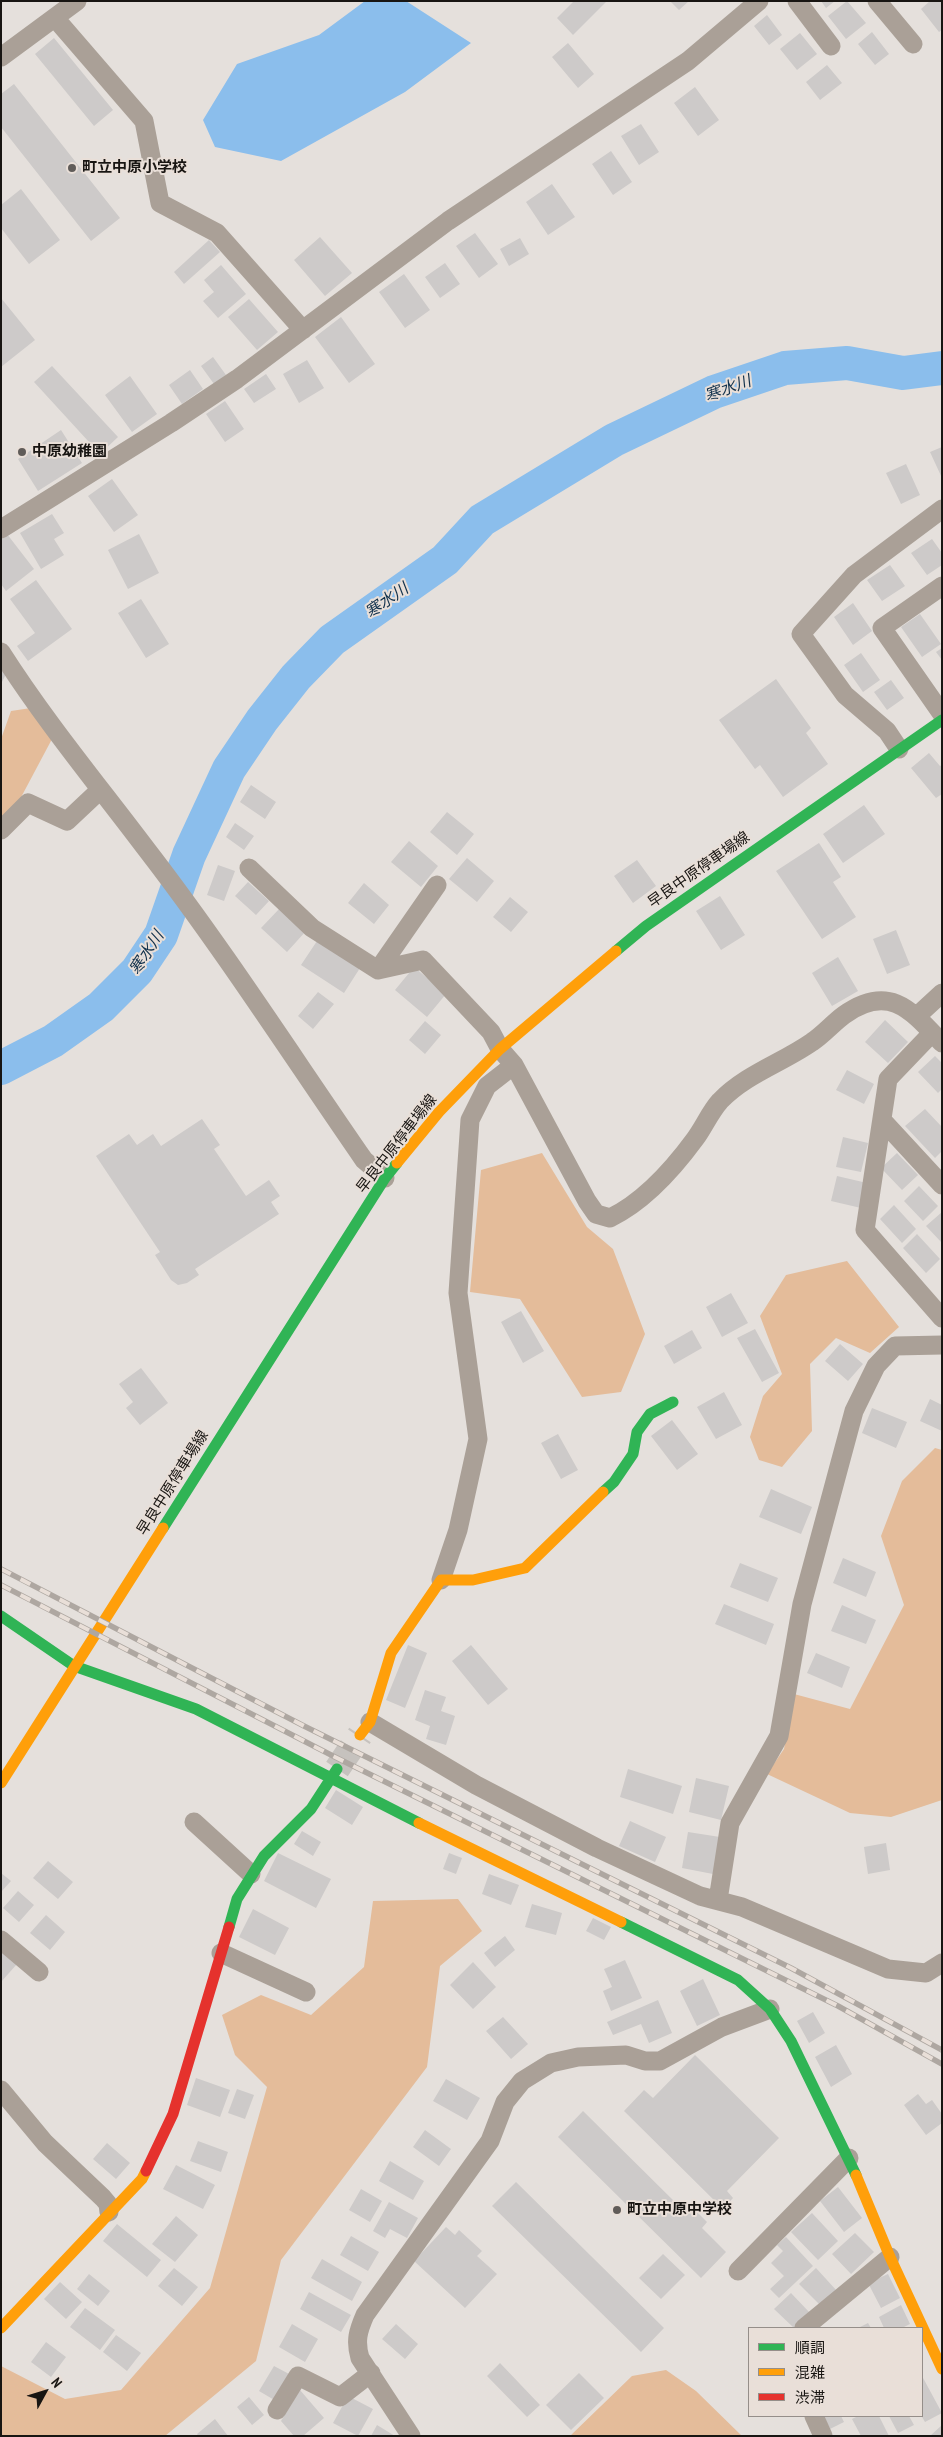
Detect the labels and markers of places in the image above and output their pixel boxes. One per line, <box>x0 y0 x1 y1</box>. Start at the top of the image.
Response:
place label: 町立中原小学校 <box>82 159 187 177</box>
marker: 町立中原小学校 <box>66 162 78 174</box>
place label: 中原幼稚園 <box>32 443 107 461</box>
marker: 中原幼稚園 <box>16 446 28 458</box>
place label: 町立中原中学校 <box>627 2201 732 2219</box>
marker: 町立中原中学校 <box>611 2204 623 2216</box>

